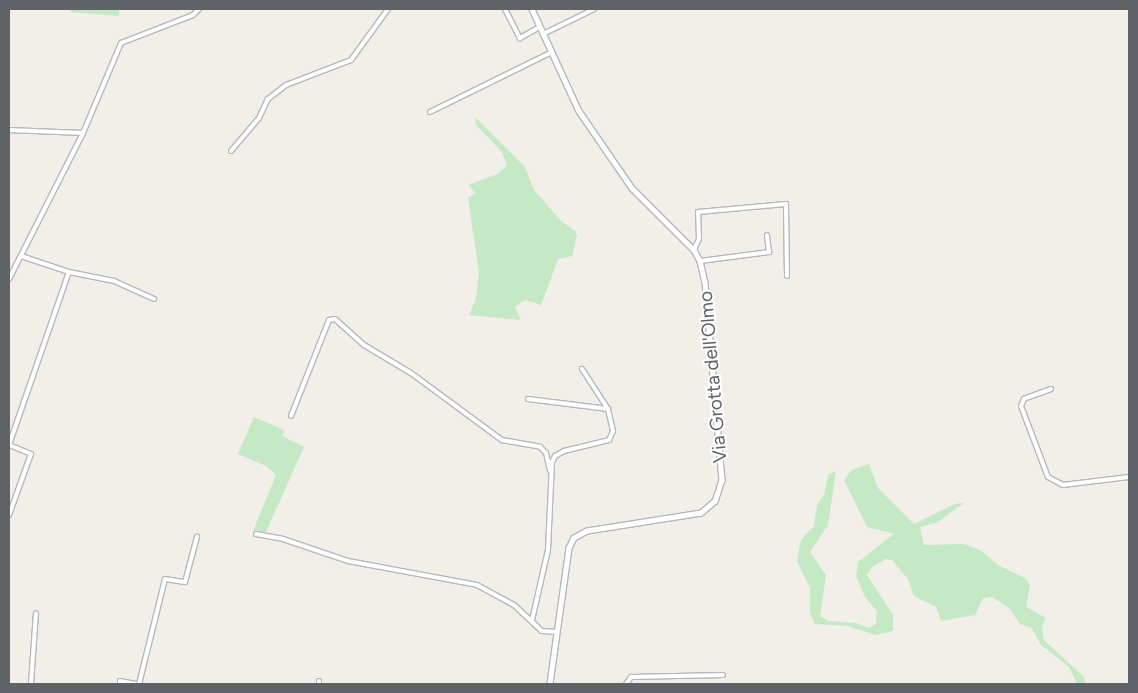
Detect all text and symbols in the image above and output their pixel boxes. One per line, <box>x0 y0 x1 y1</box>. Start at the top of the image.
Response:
street label: Via Grotta dell'Olmo <box>694 290 732 464</box>

